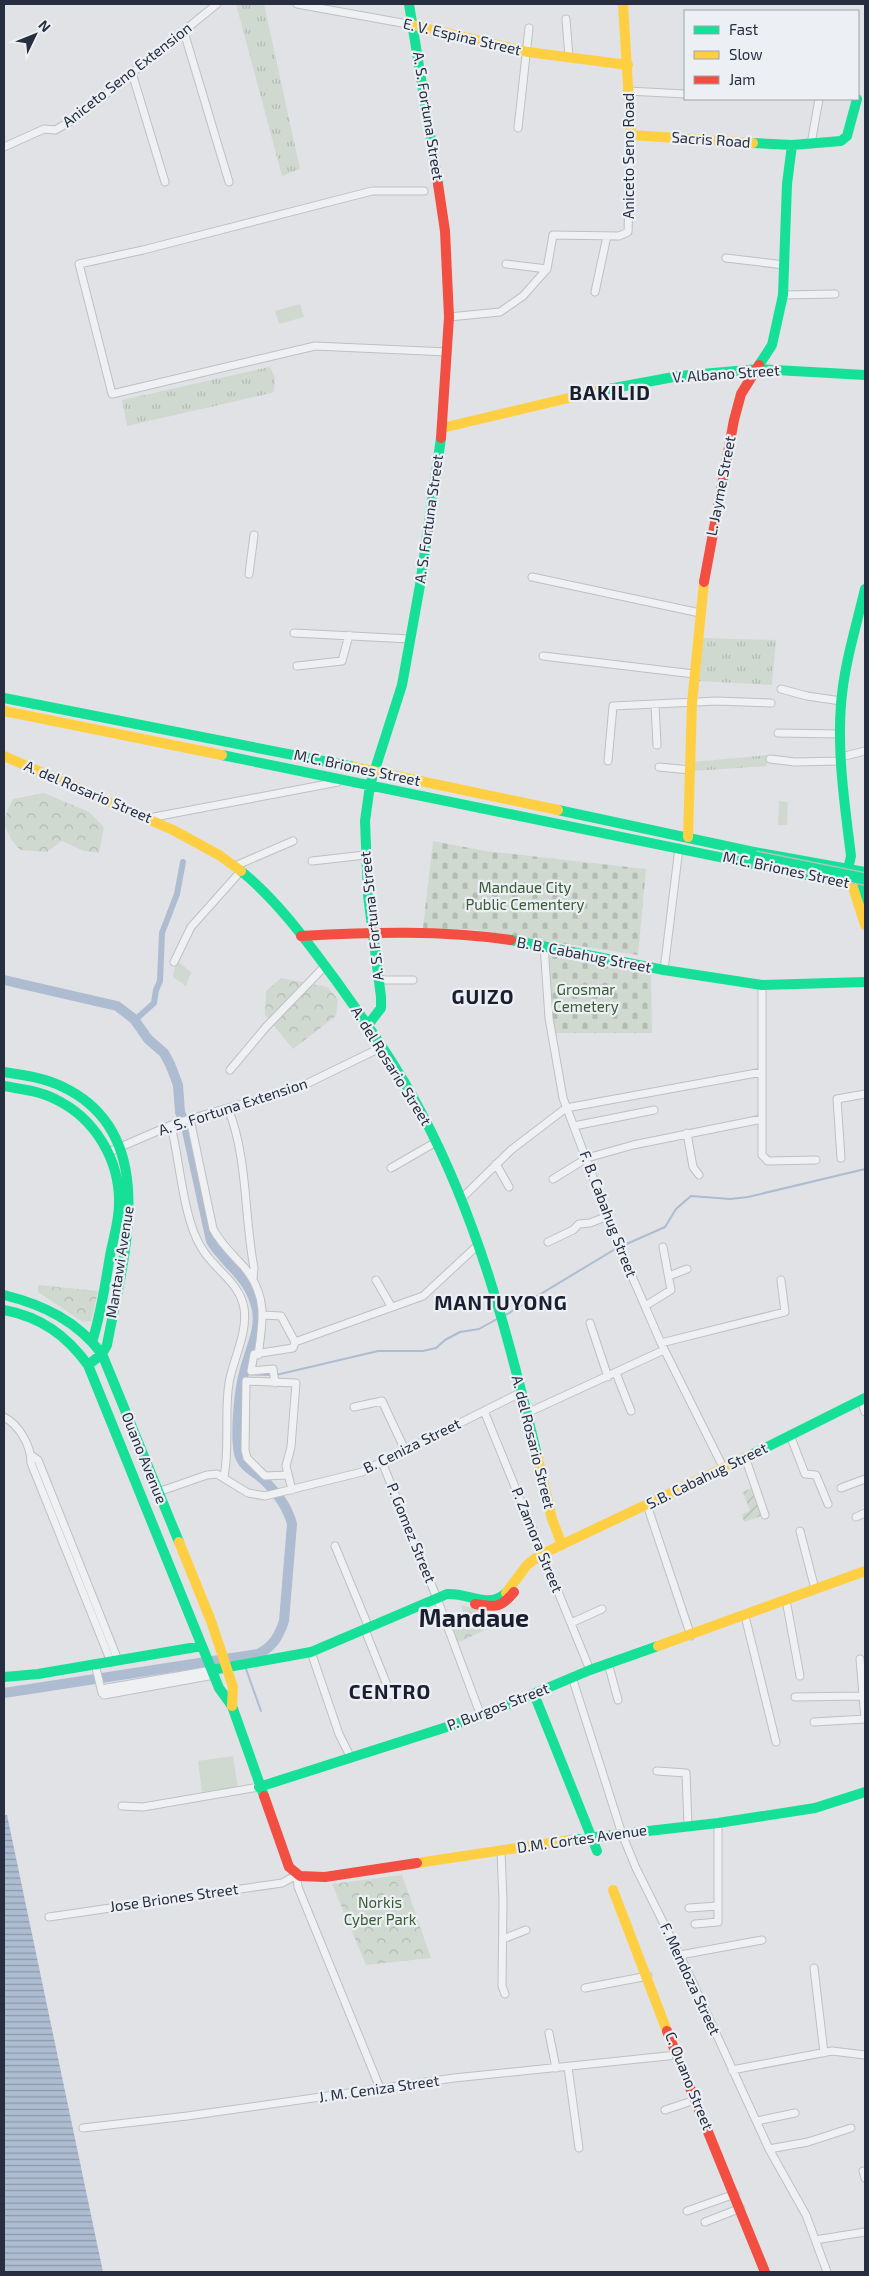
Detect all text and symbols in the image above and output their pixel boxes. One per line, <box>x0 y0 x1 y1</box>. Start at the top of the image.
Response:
north arrow <box>10 10 60 60</box>
legend <box>684 10 859 100</box>
street label: E. V. Espina Street <box>402 14 523 58</box>
text: N <box>35 16 55 35</box>
street label: Aniceto Seno Extension <box>58 18 195 130</box>
text: Fast <box>729 20 759 38</box>
text: Slow <box>729 45 763 63</box>
street label: A. S. Fortuna Street <box>410 50 448 182</box>
text: Jam <box>729 70 755 88</box>
street label: Aniceto Seno Road <box>619 93 637 219</box>
street label: Sacris Road <box>671 127 751 151</box>
street label: V. Albano Street <box>672 360 781 386</box>
district label: BAKILID <box>569 380 651 404</box>
street label: L. Jayme Street <box>701 434 739 537</box>
street label: A. S. Fortuna Street <box>410 453 446 584</box>
street label: M.C. Briones Street <box>292 745 422 789</box>
street label: A. del Rosario Street <box>22 756 155 826</box>
street label: M.C. Briones Street <box>721 847 851 891</box>
street label: A. S. Fortuna Street <box>355 850 387 982</box>
park label: Mandaue City Public Cementery <box>465 878 585 913</box>
street label: B. B. Cabahug Street <box>516 932 653 976</box>
park label: Grosmar Cemetery <box>553 980 619 1015</box>
district label: GUIZO <box>452 984 514 1008</box>
street label: A. del Rosario Street <box>348 1003 436 1129</box>
street label: A. S. Fortuna Extension <box>156 1073 309 1139</box>
street label: F. B. Cabahug Street <box>577 1148 641 1280</box>
street label: Mantawi Avenue <box>101 1204 137 1319</box>
district label: MANTUYONG <box>434 1290 568 1314</box>
street label: A. del Rosario Street <box>509 1373 559 1511</box>
street label: Ouano Avenue <box>118 1409 171 1506</box>
street label: B. Ceniza Street <box>360 1414 463 1476</box>
street label: S.B. Cabahug Street <box>643 1438 770 1512</box>
street label: P. Gomez Street <box>384 1480 440 1586</box>
street label: P. Zamora Street <box>509 1484 567 1595</box>
district label: Mandaue <box>419 1602 529 1632</box>
street label: P. Burgos Street <box>444 1678 551 1734</box>
district label: CENTRO <box>349 1679 431 1703</box>
street label: D.M. Cortes Avenue <box>516 1820 648 1856</box>
street label: Jose Briones Street <box>108 1879 240 1915</box>
park label: Norkis Cyber Park <box>344 1893 417 1928</box>
street label: F. Mendoza Street <box>657 1920 725 2038</box>
street label: C. Ouano Street <box>662 2029 718 2133</box>
street label: J. M. Ceniza Street <box>317 2071 441 2105</box>

